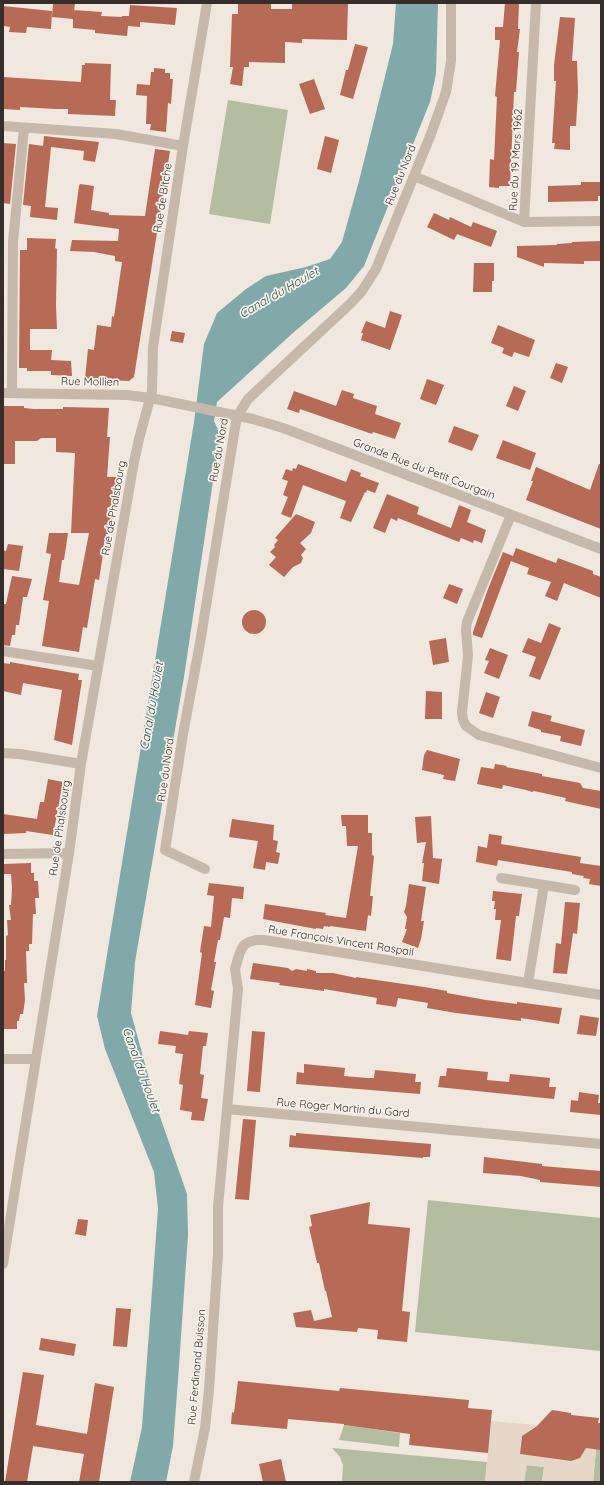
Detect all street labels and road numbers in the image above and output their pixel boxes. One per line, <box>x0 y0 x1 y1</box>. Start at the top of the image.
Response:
street label: Rue du 19 Mars 1962 <box>507 109 525 211</box>
street label: Rue du Nord <box>383 143 419 207</box>
street label: Rue de Bitche <box>151 162 175 234</box>
street label: Rue Mollien <box>61 375 119 389</box>
street label: Rue du Nord <box>207 417 231 483</box>
street label: Grande Rue du Petit Courgain <box>351 436 497 502</box>
street label: Rue de Phalsbourg <box>99 459 129 557</box>
street label: Rue du Nord <box>155 737 177 803</box>
street label: Rue de Phalsbourg <box>47 779 73 877</box>
street label: Rue François Vincent Raspail <box>267 923 415 959</box>
street label: Rue Roger Martin du Gard <box>276 1096 410 1120</box>
street label: Rue Ferdinand Buisson <box>185 1309 209 1425</box>

